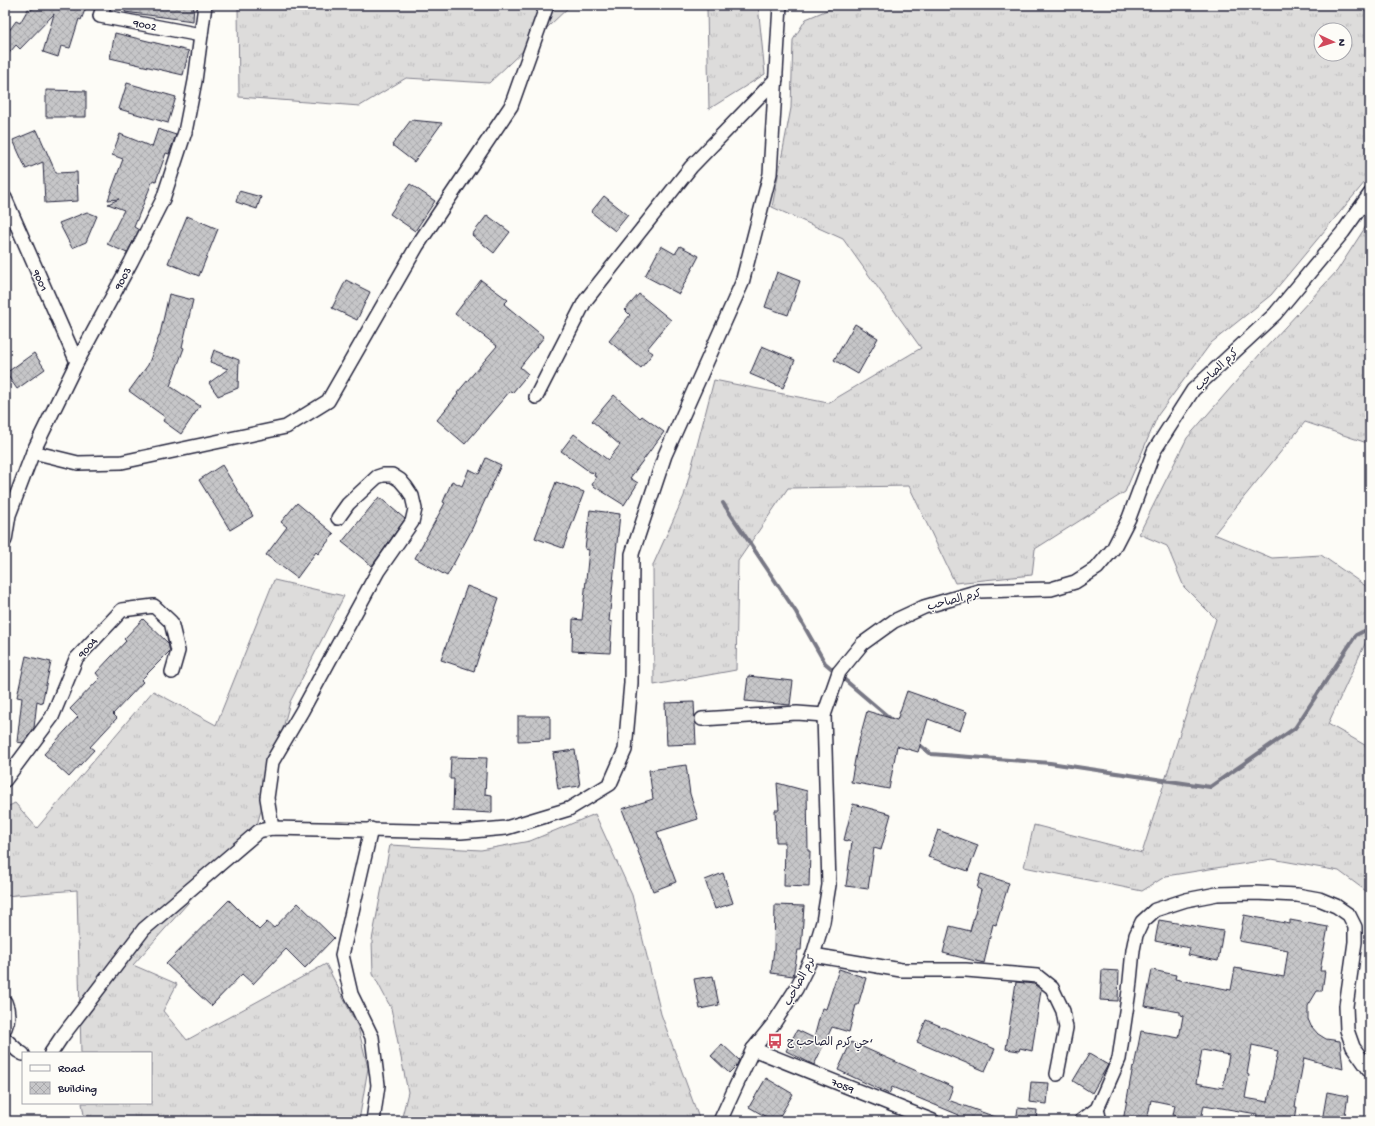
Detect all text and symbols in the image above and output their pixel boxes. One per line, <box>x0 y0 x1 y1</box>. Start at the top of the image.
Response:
street label: 9002 <box>131 18 158 34</box>
north arrow <box>1313 22 1353 62</box>
text: N <box>1335 39 1347 47</box>
street label: 9003 <box>112 265 135 293</box>
street label: 9001 <box>29 267 49 294</box>
street label: كرم الصاحب <box>1193 346 1242 395</box>
street label: كرم الصاحب <box>926 587 983 615</box>
street label: 9004 <box>76 635 101 662</box>
street label: كرم الصاحب <box>782 953 820 1009</box>
bus stop icon: حي كرم الصاحب ج‘ <box>766 1032 784 1050</box>
place label: حي كرم الصاحب ج‘ <box>787 1036 873 1052</box>
legend <box>22 1052 152 1104</box>
text: Road <box>58 1063 85 1077</box>
street label: 7059 <box>828 1077 856 1097</box>
text: Building <box>57 1083 97 1097</box>

